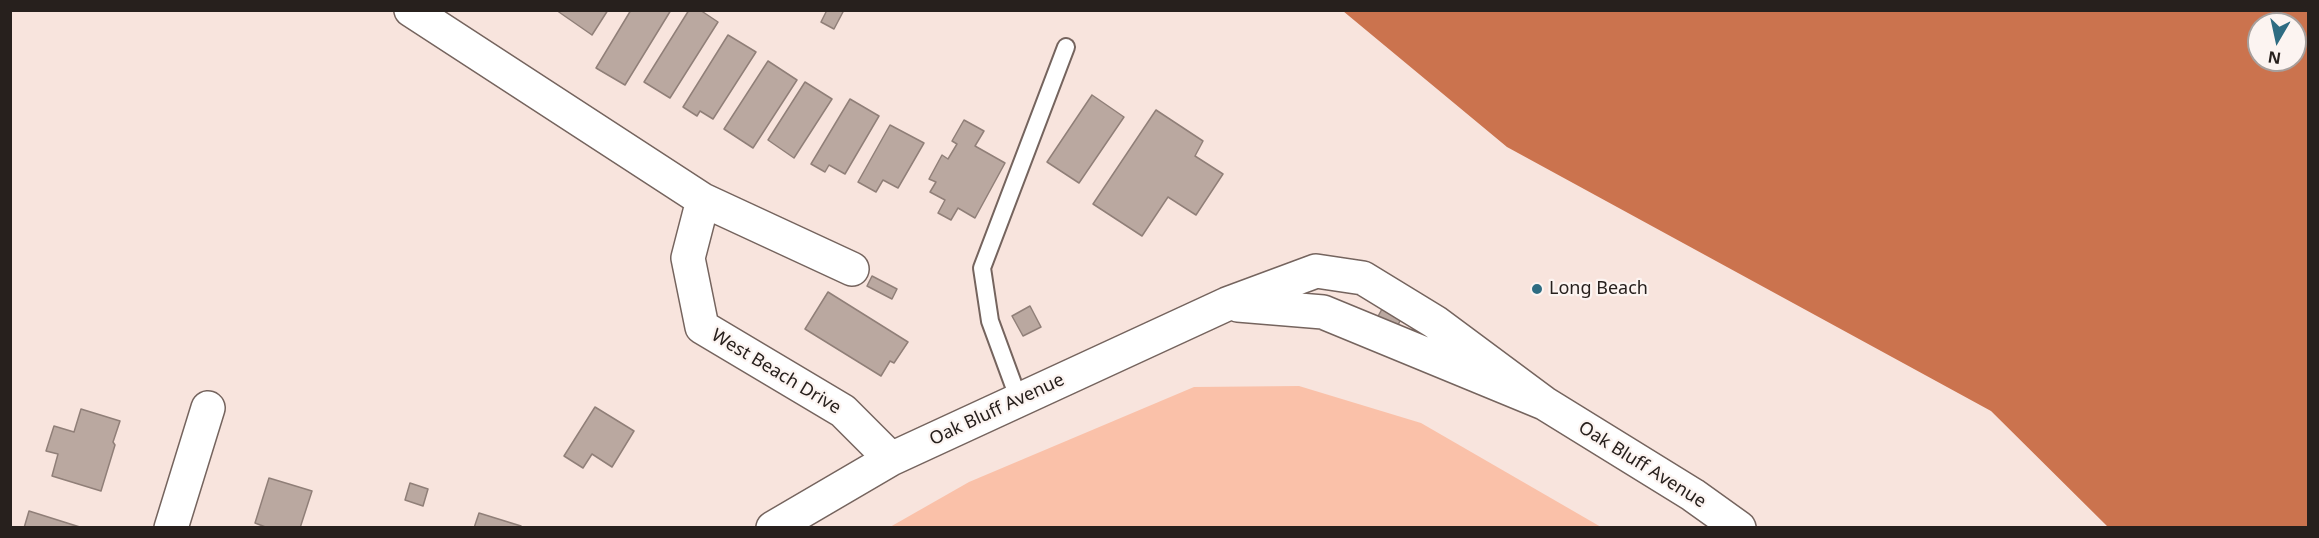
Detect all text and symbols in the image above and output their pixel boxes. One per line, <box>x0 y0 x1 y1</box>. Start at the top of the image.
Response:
north arrow <box>2247 12 2307 72</box>
text: N <box>2266 46 2283 70</box>
place label: Long Beach <box>1549 278 1648 300</box>
marker: Long Beach <box>1530 282 1544 296</box>
street label: West Beach Drive <box>707 325 845 419</box>
street label: Oak Bluff Avenue <box>926 369 1068 451</box>
street label: Oak Bluff Avenue <box>1574 417 1710 513</box>

